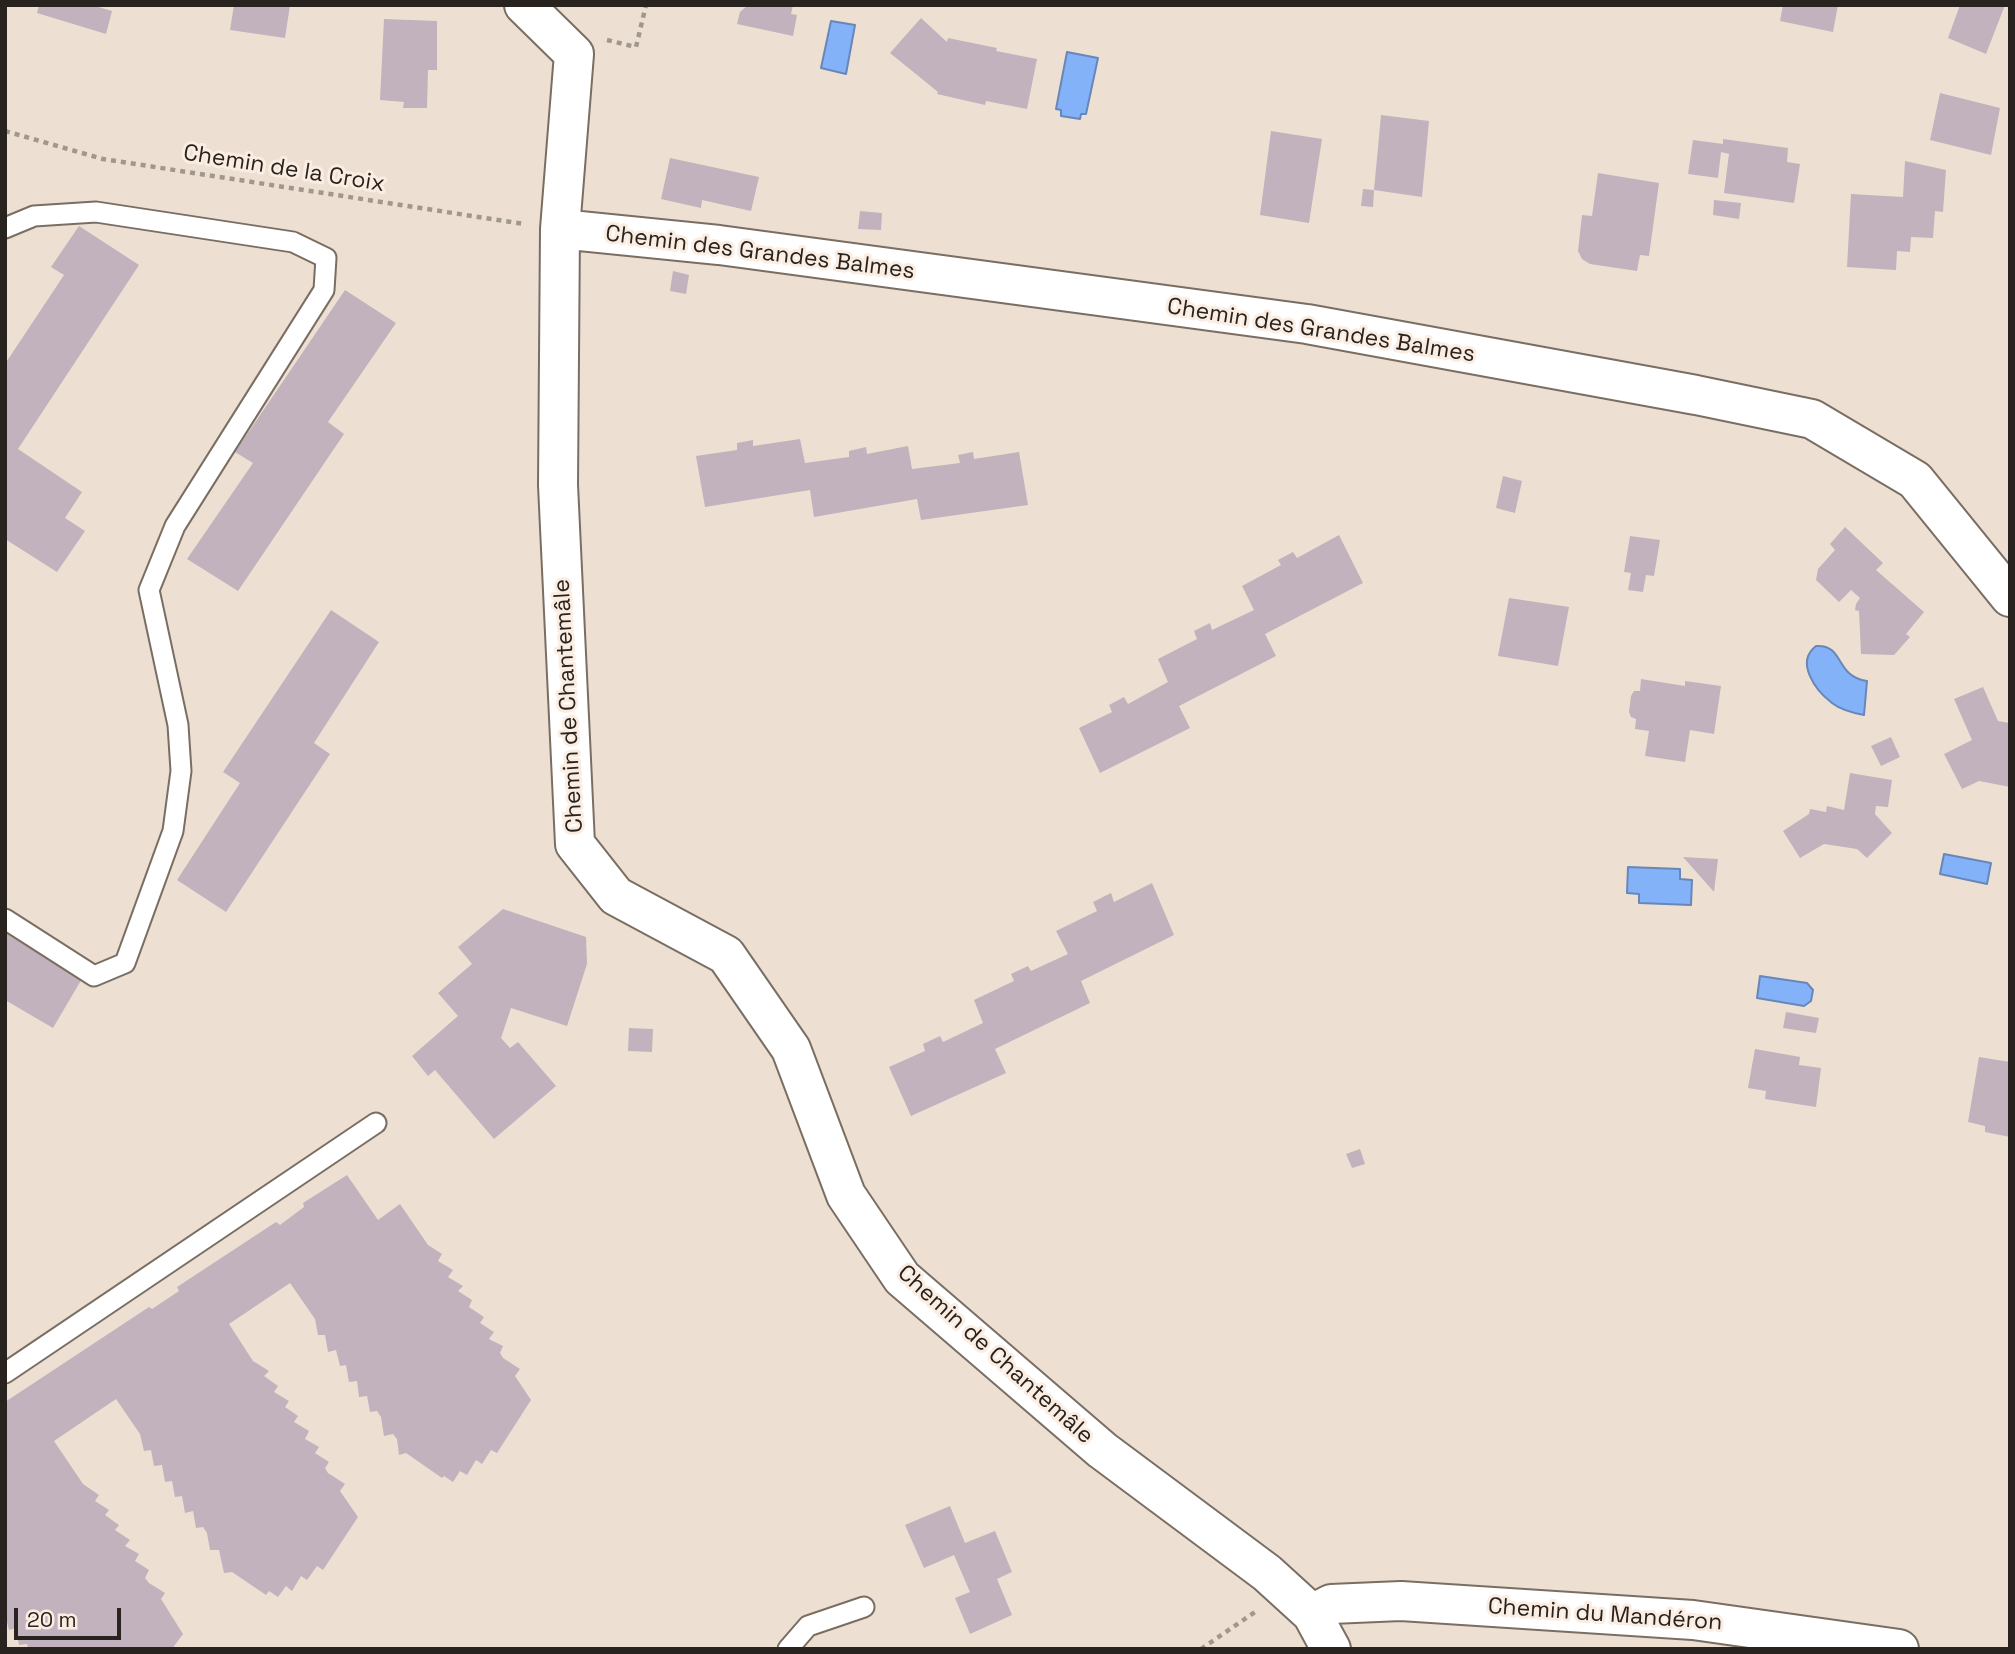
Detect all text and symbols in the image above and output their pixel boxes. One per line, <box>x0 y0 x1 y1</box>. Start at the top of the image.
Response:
street label: Chemin de la Croix <box>181 139 387 199</box>
street label: Chemin des Grandes Balmes <box>604 220 916 286</box>
street label: Chemin des Grandes Balmes <box>1165 293 1477 369</box>
street label: Chemin de Chantemâle <box>549 578 589 834</box>
street label: Chemin de Chantemâle <box>891 1260 1099 1450</box>
street label: Chemin du Mandéron <box>1487 1593 1723 1637</box>
scale bar <box>18 1594 124 1638</box>
text: 20 m <box>27 1606 77 1633</box>

